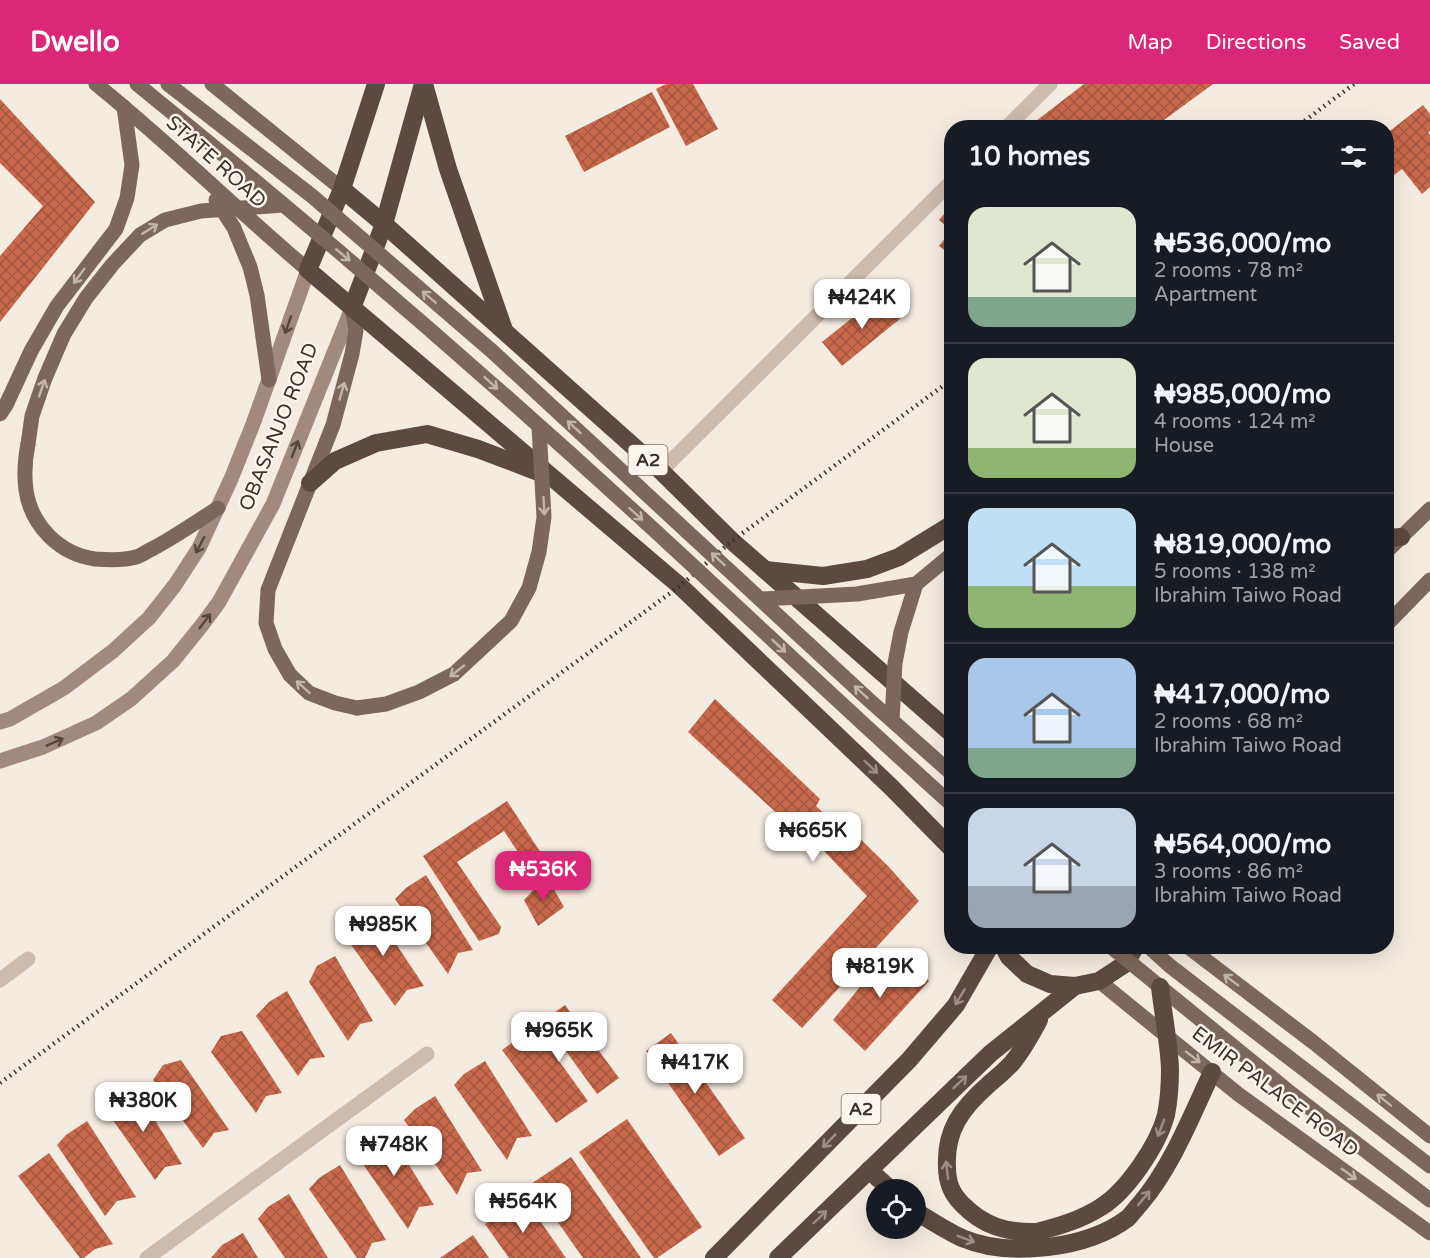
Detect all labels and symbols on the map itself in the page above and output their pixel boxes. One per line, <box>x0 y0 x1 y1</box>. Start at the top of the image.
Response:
street label: STATE ROAD <box>161 111 271 213</box>
one-way arrow <box>141 223 158 235</box>
one-way arrow <box>335 249 351 262</box>
one-way arrow <box>73 268 86 284</box>
pin: ₦424K <box>820 279 904 330</box>
one-way arrow <box>421 290 437 303</box>
one-way arrow <box>282 315 293 334</box>
street label: OBASANJO ROAD <box>234 339 324 515</box>
one-way arrow <box>483 376 498 390</box>
one-way arrow <box>37 379 48 398</box>
one-way arrow <box>337 382 348 401</box>
one-way arrow <box>567 420 582 434</box>
one-way arrow <box>290 440 301 459</box>
road number: A2 <box>628 445 668 475</box>
one-way arrow <box>538 496 549 516</box>
one-way arrow <box>628 507 643 521</box>
one-way arrow <box>193 535 205 553</box>
one-way arrow <box>711 552 726 566</box>
one-way arrow <box>198 614 211 630</box>
one-way arrow <box>771 639 786 653</box>
one-way arrow <box>449 664 465 677</box>
one-way arrow <box>296 680 311 694</box>
one-way arrow <box>853 685 868 699</box>
one-way arrow <box>46 735 64 746</box>
one-way arrow <box>863 760 878 775</box>
pin: ₦665K <box>771 812 855 863</box>
pin: ₦536K <box>501 851 585 902</box>
pin: ₦985K <box>341 906 425 957</box>
pin: ₦819K <box>838 948 922 999</box>
one-way arrow <box>1223 974 1239 986</box>
one-way arrow <box>954 988 966 1005</box>
pin: ₦965K <box>517 1012 601 1063</box>
street label: EMIR PALACE ROAD <box>1187 1021 1363 1163</box>
pin: ₦417K <box>653 1044 737 1095</box>
one-way arrow <box>1185 1051 1201 1064</box>
one-way arrow <box>953 1074 968 1089</box>
pin: ₦380K <box>101 1082 185 1133</box>
one-way arrow <box>1376 1093 1392 1106</box>
road number: A2 <box>842 1094 880 1124</box>
one-way arrow <box>1155 1118 1166 1136</box>
pin: ₦748K <box>352 1126 436 1177</box>
one-way arrow <box>822 1134 837 1149</box>
one-way arrow <box>942 1161 953 1180</box>
one-way arrow <box>1340 1168 1356 1181</box>
pin: ₦564K <box>481 1183 565 1234</box>
one-way arrow <box>1138 1191 1151 1207</box>
one-way arrow <box>813 1210 828 1225</box>
one-way arrow <box>956 1234 975 1245</box>

